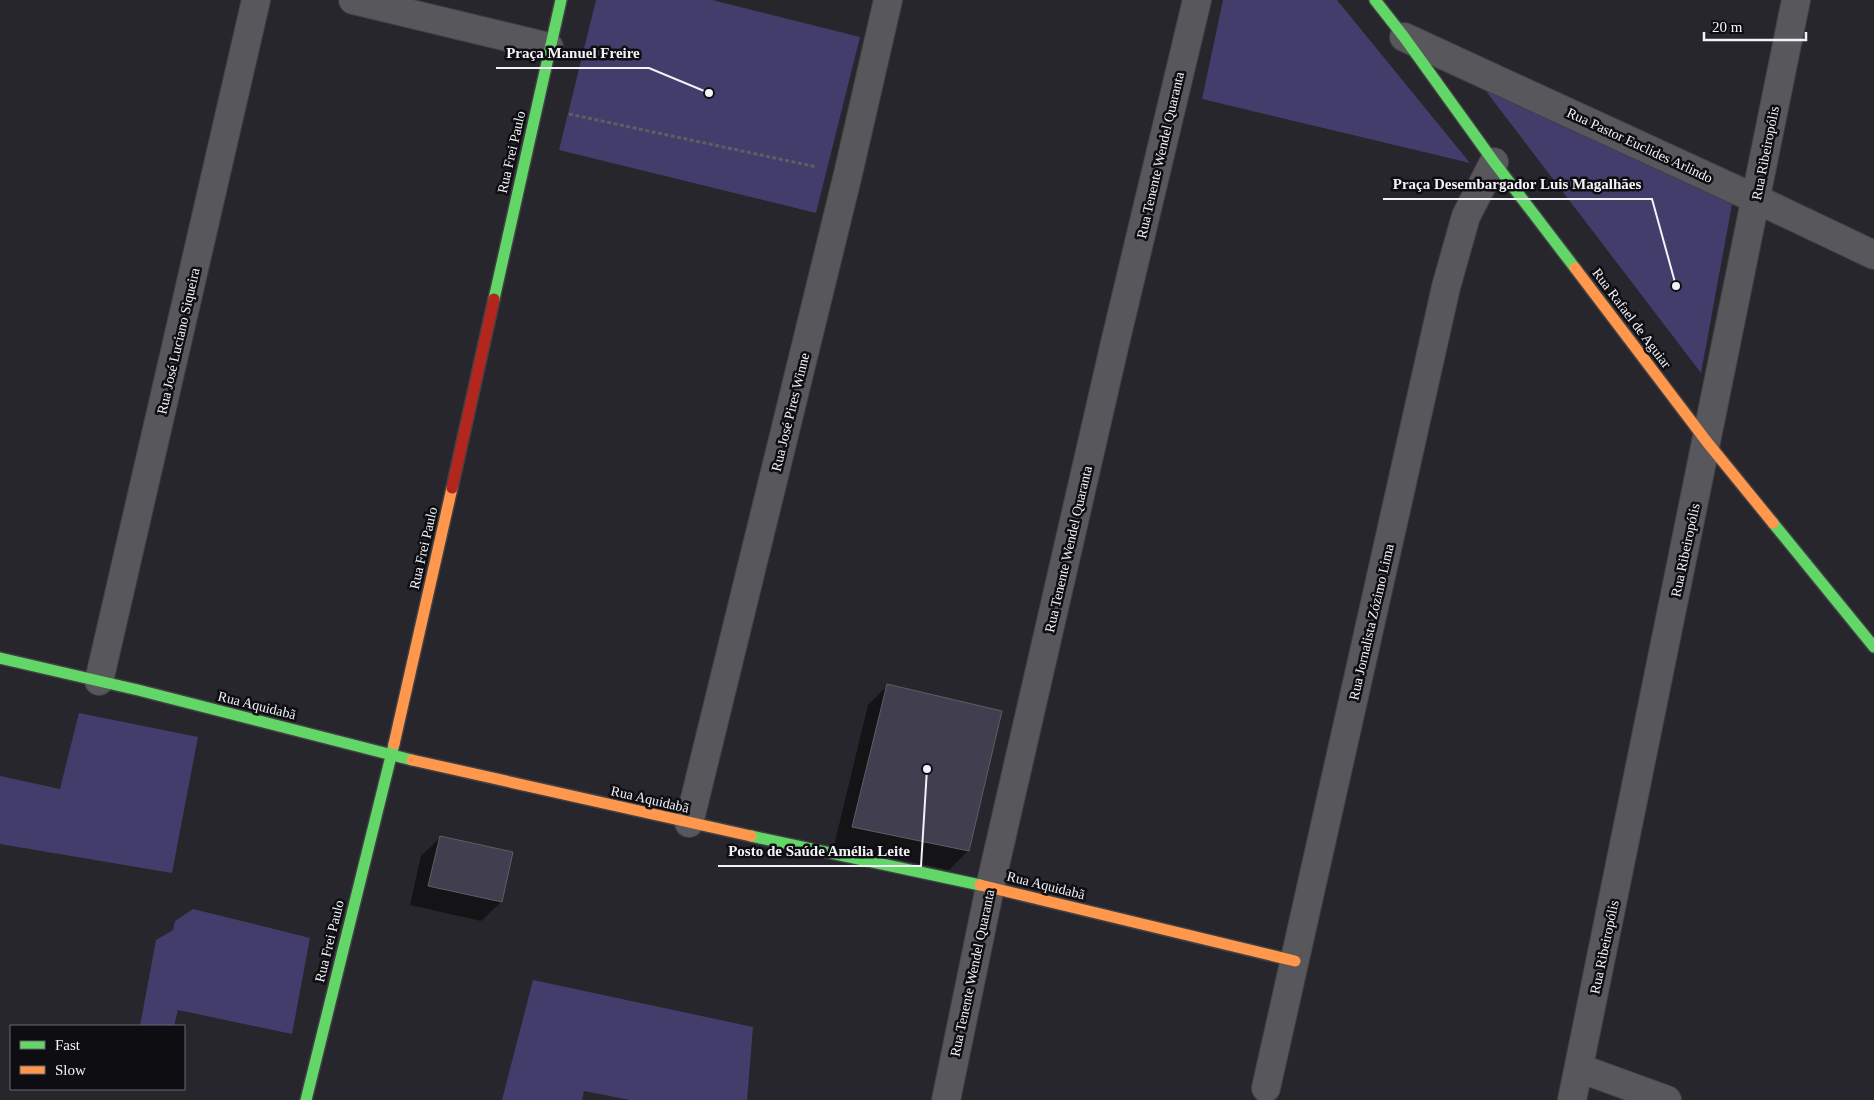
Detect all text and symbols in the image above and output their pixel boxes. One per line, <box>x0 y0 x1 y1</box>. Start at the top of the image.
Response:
scale bar <box>1704 10 1806 42</box>
text: 20 m <box>1712 19 1743 35</box>
callout: Praça Manuel Freire <box>496 38 649 68</box>
text: Praça Manuel Freire <box>506 45 640 61</box>
street label: Rua Tenente Wendel Quaranta <box>1134 70 1187 240</box>
street label: Rua Pastor Euclides Arlindo <box>1565 105 1715 186</box>
street label: Rua Ribeiropólis <box>1749 105 1782 201</box>
street label: Rua Frei Paulo <box>495 110 528 195</box>
callout: Praça Desembargador Luis Magalhães <box>1383 169 1652 199</box>
text: Praça Desembargador Luis Magalhães <box>1393 176 1641 192</box>
street label: Rua José Luciano Siqueira <box>154 266 203 416</box>
street label: Rua Rafael de Aguiar <box>1589 266 1674 371</box>
street label: Rua José Pires Winne <box>768 351 812 473</box>
street label: Rua Tenente Wendel Quaranta <box>1042 464 1095 634</box>
street label: Rua Ribeiropólis <box>1668 502 1703 598</box>
street label: Rua Frei Paulo <box>407 506 440 591</box>
street label: Rua Jornalista Zózimo Lima <box>1346 542 1397 702</box>
street label: Rua Aquidabã <box>216 689 298 723</box>
street label: Rua Aquidabã <box>609 783 691 816</box>
callout: Posto de Saúde Amélia Leite <box>718 836 921 866</box>
text: Posto de Saúde Amélia Leite <box>728 843 910 859</box>
street label: Rua Aquidabã <box>1005 869 1087 903</box>
street label: Rua Tenente Wendel Quaranta <box>947 887 998 1058</box>
street label: Rua Frei Paulo <box>312 899 347 984</box>
street label: Rua Ribeiropólis <box>1587 899 1622 995</box>
legend <box>10 1025 185 1090</box>
text: Fast <box>55 1037 81 1053</box>
text: Slow <box>55 1062 86 1078</box>

